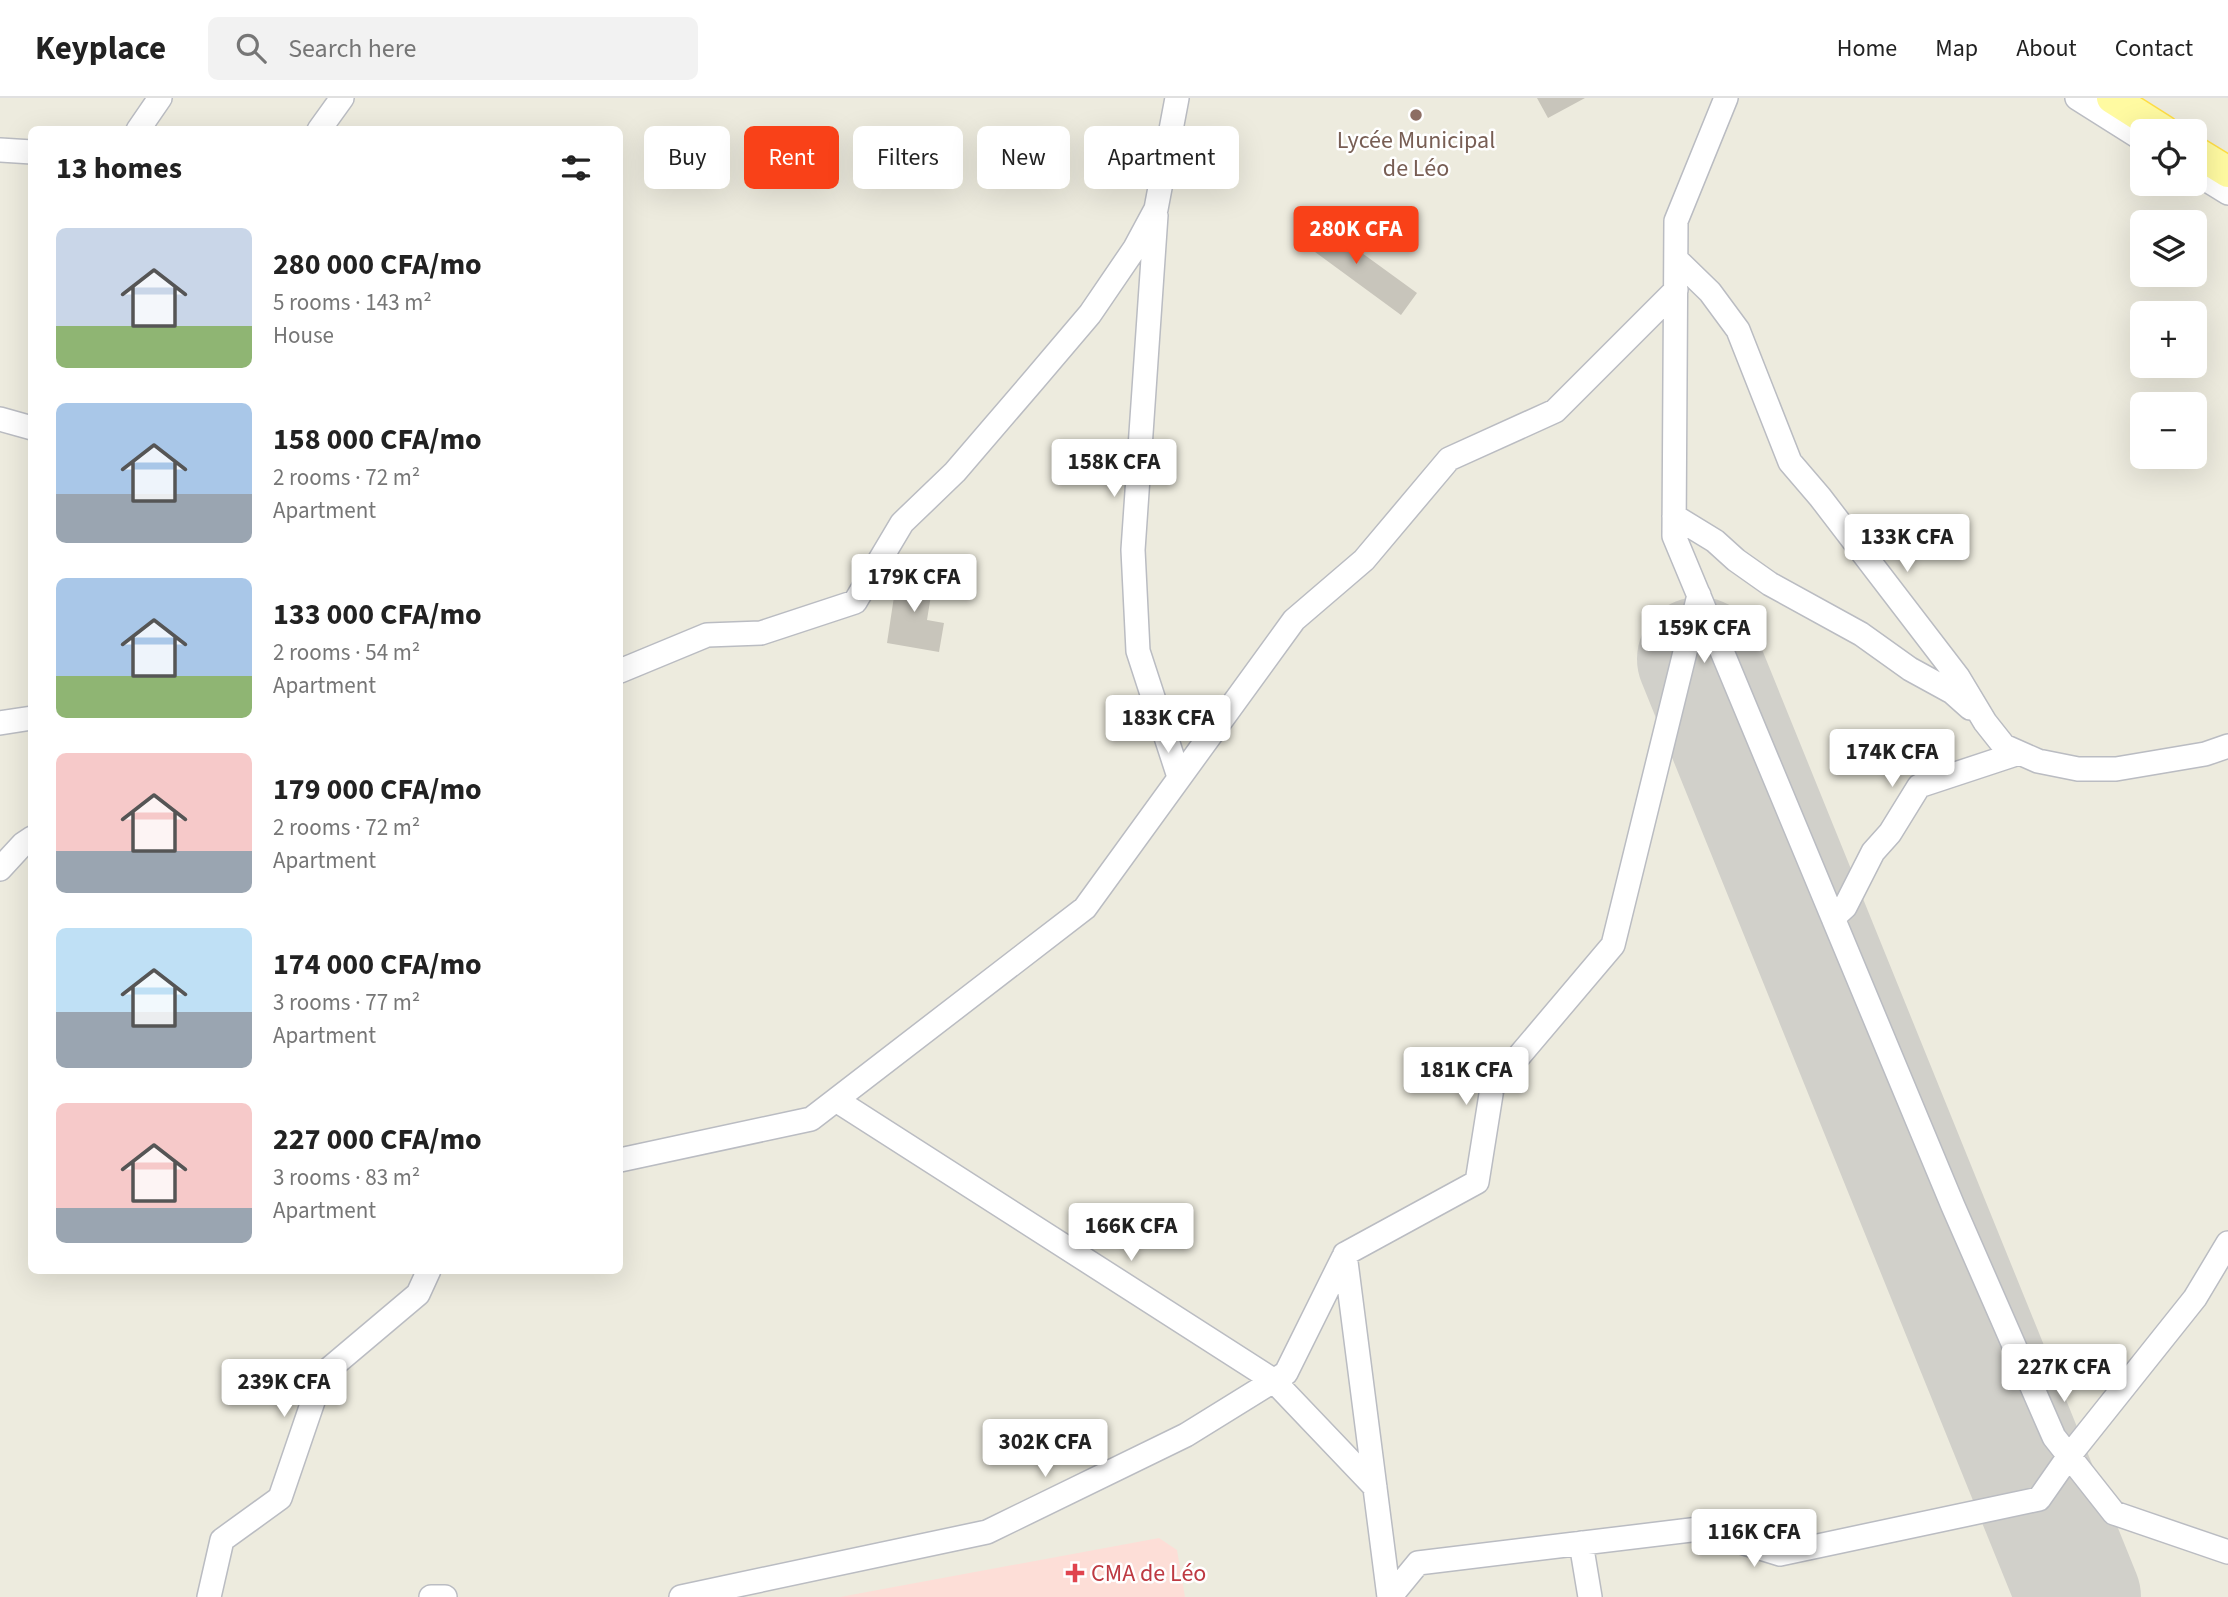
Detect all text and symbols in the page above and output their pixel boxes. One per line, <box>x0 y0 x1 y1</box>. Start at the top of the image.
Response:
search box <box>208 17 698 80</box>
text: Keyplace <box>35 25 166 72</box>
icon: search <box>232 29 270 67</box>
text: Search here <box>288 30 416 67</box>
text: Home <box>1837 31 1897 66</box>
text: Map <box>1935 31 1978 66</box>
text: About <box>2016 31 2077 66</box>
text: Contact <box>2115 31 2193 66</box>
marker: Lycée Municipal de Léo <box>1408 107 1424 123</box>
map controls <box>2130 119 2207 469</box>
button: locate <box>2130 119 2207 196</box>
place label: Lycée Municipal de Léo <box>1337 123 1495 186</box>
chip: Buy <box>644 126 730 189</box>
chip: Rent <box>744 126 839 189</box>
chip: Filters <box>853 126 963 189</box>
chip: New <box>977 126 1070 189</box>
chip: Apartment <box>1084 126 1239 189</box>
text: 13 homes <box>56 147 182 190</box>
icon: filters <box>557 149 595 187</box>
pin: 280K CFA <box>1284 206 1428 266</box>
button: layers <box>2130 210 2207 287</box>
text: 280K CFA <box>1310 212 1402 245</box>
text: 280 000 CFA/mo <box>273 243 482 286</box>
icon: home <box>112 256 196 340</box>
text: 5 rooms · 143 m² <box>273 286 432 319</box>
button: + <box>2130 301 2207 378</box>
text: House <box>273 319 334 352</box>
button: − <box>2130 392 2207 469</box>
text: 158 000 CFA/mo <box>273 418 482 461</box>
icon: home <box>112 431 196 515</box>
pin: 158K CFA <box>1042 440 1186 499</box>
text: 158K CFA <box>1068 445 1160 478</box>
text: 2 rooms · 72 m² <box>273 461 420 494</box>
text: Apartment <box>273 494 376 527</box>
pin: 133K CFA <box>1835 514 1979 574</box>
text: 133K CFA <box>1861 520 1953 553</box>
pin: 179K CFA <box>842 554 986 614</box>
text: 179K CFA <box>868 560 960 593</box>
text: 133 000 CFA/mo <box>273 593 482 636</box>
icon: home <box>112 606 196 690</box>
pin: 159K CFA <box>1632 606 1776 665</box>
text: 159K CFA <box>1658 611 1750 644</box>
text: 2 rooms · 54 m² <box>273 636 420 669</box>
text: Apartment <box>273 669 376 702</box>
pin: 183K CFA <box>1096 696 1240 755</box>
text: 183K CFA <box>1122 701 1214 734</box>
pin: 174K CFA <box>1820 730 1964 789</box>
text: 174K CFA <box>1846 735 1938 768</box>
text: 179 000 CFA/mo <box>273 768 482 811</box>
icon: home <box>112 781 196 865</box>
text: 2 rooms · 72 m² <box>273 811 420 844</box>
text: Apartment <box>273 844 376 877</box>
text: 174 000 CFA/mo <box>273 943 482 986</box>
icon: home <box>112 956 196 1040</box>
text: 3 rooms · 77 m² <box>273 986 420 1019</box>
text: Apartment <box>273 1019 376 1052</box>
pin: 181K CFA <box>1394 1048 1538 1107</box>
text: 181K CFA <box>1420 1053 1512 1086</box>
text: 227 000 CFA/mo <box>273 1118 482 1161</box>
icon: home <box>112 1131 196 1215</box>
text: 3 rooms · 83 m² <box>273 1161 420 1194</box>
text: Apartment <box>273 1194 376 1227</box>
pin: 166K CFA <box>1059 1204 1203 1263</box>
text: 166K CFA <box>1085 1209 1177 1242</box>
pin: 227K CFA <box>1992 1344 2136 1404</box>
text: 227K CFA <box>2018 1350 2110 1383</box>
pin: 239K CFA <box>212 1360 356 1419</box>
text: 239K CFA <box>238 1365 330 1398</box>
pin: 302K CFA <box>973 1420 1117 1479</box>
text: 302K CFA <box>999 1425 1091 1458</box>
pin: 116K CFA <box>1682 1510 1826 1569</box>
text: 116K CFA <box>1708 1515 1800 1548</box>
place label: CMA de Léo <box>1091 1556 1206 1591</box>
marker: CMA de Léo <box>1065 1563 1085 1583</box>

